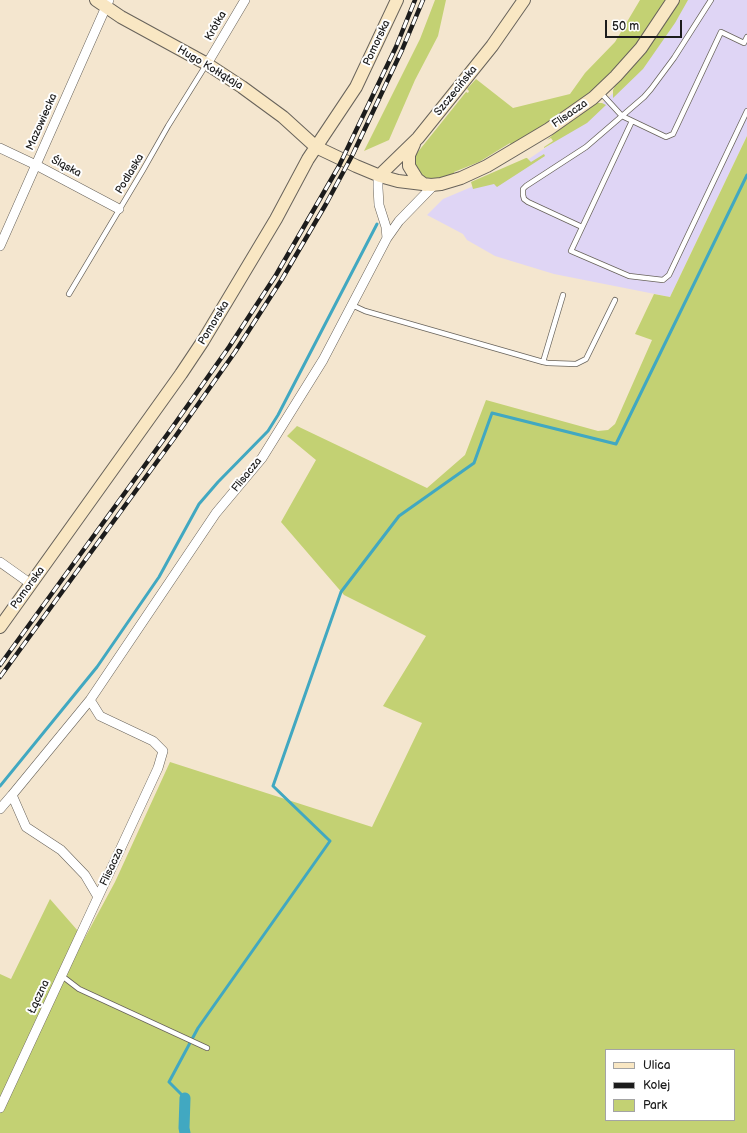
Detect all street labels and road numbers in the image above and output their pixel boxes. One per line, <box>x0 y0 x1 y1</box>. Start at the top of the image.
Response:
street label: Krótka <box>202 9 230 43</box>
street label: Pomorska <box>361 18 393 68</box>
street label: Hugo Kołłątaja <box>175 43 245 93</box>
street label: Szczecińska <box>432 63 480 119</box>
street label: Mazowiecka <box>24 92 60 152</box>
street label: Flisacza <box>550 97 590 131</box>
street label: Podlaska <box>113 152 147 196</box>
street label: Śląska <box>49 154 83 180</box>
street label: Pomorska <box>196 299 232 347</box>
street label: Flisacza <box>229 455 265 495</box>
street label: Pomorska <box>8 564 48 612</box>
street label: Flisacza <box>97 846 127 888</box>
street label: Łączna <box>25 978 53 1016</box>

